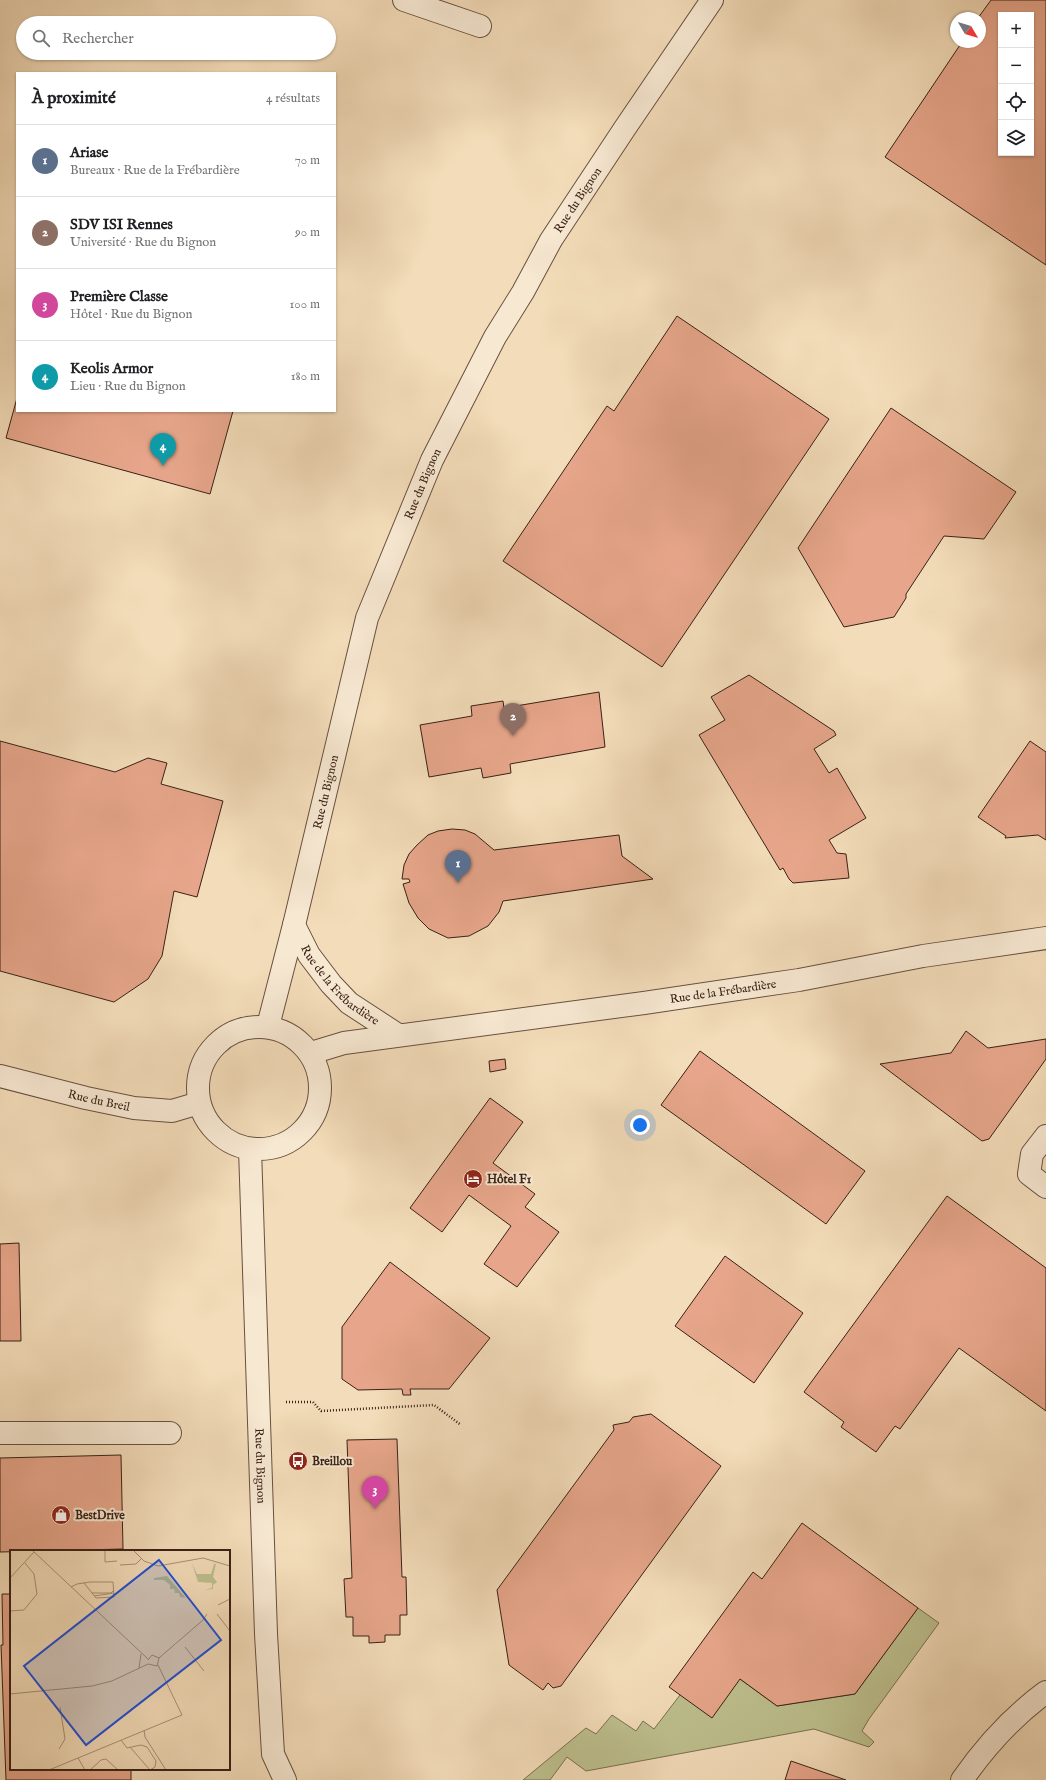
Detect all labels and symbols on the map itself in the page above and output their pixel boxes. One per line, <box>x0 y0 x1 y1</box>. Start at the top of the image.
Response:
north arrow <box>950 12 986 48</box>
street label: Rue du Bignon <box>551 164 605 236</box>
pin: 4 <box>150 433 176 466</box>
street label: Rue du Bignon <box>401 445 445 522</box>
pin: 2 <box>500 703 526 736</box>
street label: Rue du Bignon <box>310 753 342 831</box>
pin: 1 <box>445 850 471 883</box>
street label: Rue de la Frébardière <box>297 943 382 1029</box>
street label: Rue de la Frébardière <box>669 976 778 1007</box>
street label: Rue du Breil <box>66 1087 132 1115</box>
your location <box>630 1115 650 1135</box>
hotel icon: Hôtel F1 <box>462 1168 484 1190</box>
place label: Hôtel F1 <box>487 1172 532 1187</box>
street label: Rue du Bignon <box>251 1428 269 1504</box>
bus stop icon: Breillou <box>287 1450 309 1472</box>
place label: Breillou <box>312 1454 353 1469</box>
pin: 3 <box>362 1476 388 1509</box>
shop icon: BestDrive <box>50 1504 72 1526</box>
place label: BestDrive <box>75 1508 125 1523</box>
inset map <box>10 1550 230 1770</box>

